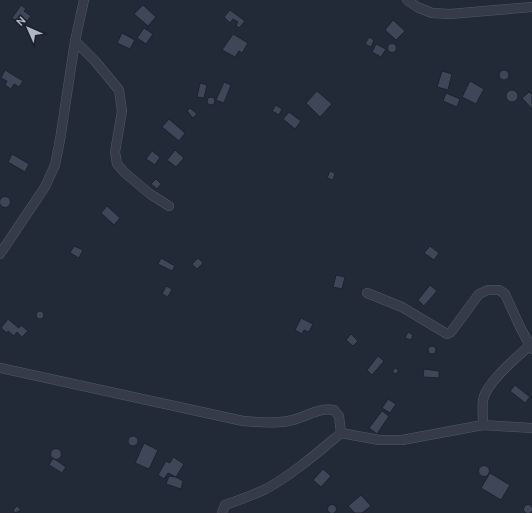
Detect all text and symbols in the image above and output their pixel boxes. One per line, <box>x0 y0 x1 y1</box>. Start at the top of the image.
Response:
north arrow <box>8 8 48 48</box>
text: N <box>14 14 28 28</box>

